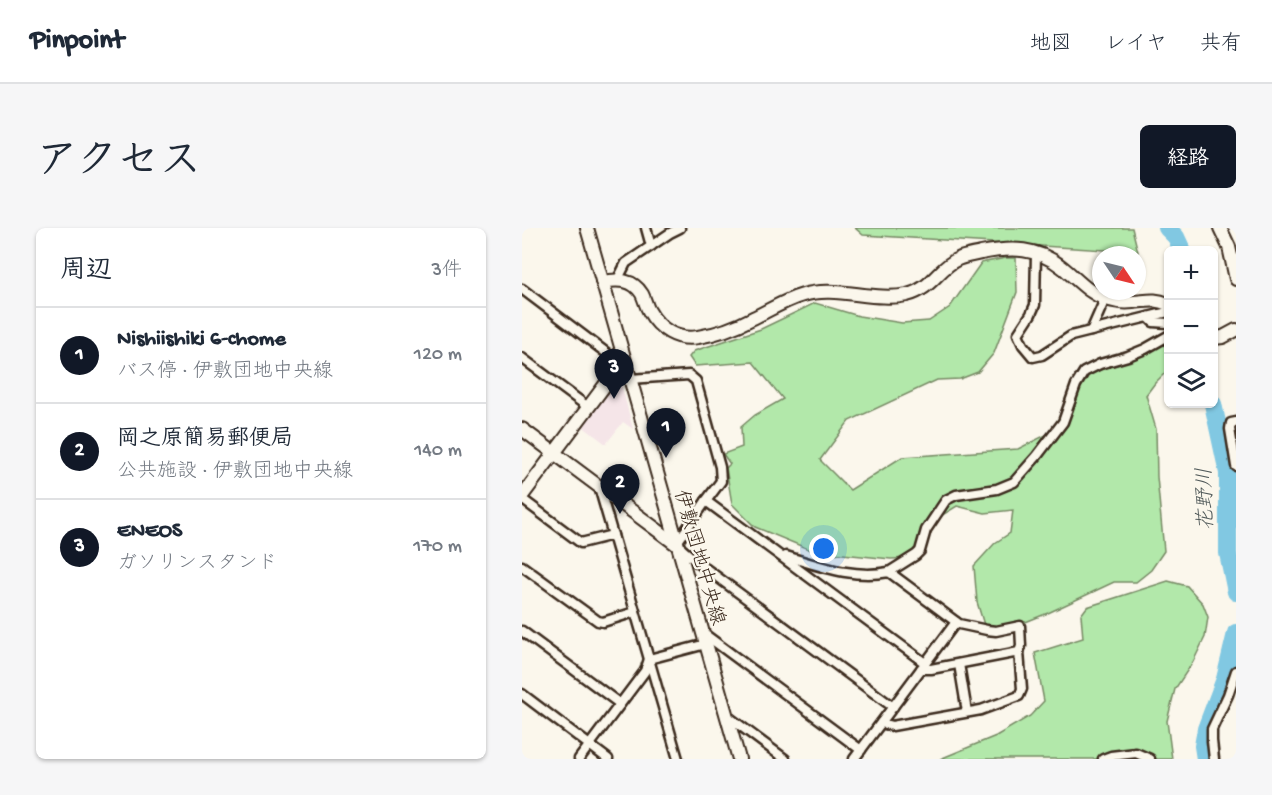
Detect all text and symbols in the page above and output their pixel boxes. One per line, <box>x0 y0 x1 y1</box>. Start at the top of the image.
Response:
text: Pinpoint <box>30 25 124 58</box>
text: 地図 <box>1030 33 1072 58</box>
text: レイヤ <box>1105 33 1167 58</box>
text: 共有 <box>1200 33 1242 58</box>
button: 経路 <box>1140 125 1236 188</box>
text: アクセス <box>36 140 201 189</box>
north arrow <box>1092 246 1146 300</box>
map controls <box>1164 246 1218 408</box>
button: + <box>1164 246 1218 300</box>
text: 周辺 <box>60 257 112 288</box>
text: 3件 <box>432 260 462 283</box>
button: − <box>1164 300 1218 354</box>
text: Nishiishiki 6-chome <box>117 327 286 353</box>
text: 1 <box>75 344 84 367</box>
text: 120 m <box>414 344 462 367</box>
pin: 3 <box>594 350 634 399</box>
button: layers <box>1164 354 1218 408</box>
text: バス停 · 伊敷団地中央線 <box>117 361 333 384</box>
pin: 1 <box>646 408 686 458</box>
text: 岡之原簡易郵便局 <box>117 427 293 453</box>
text: 2 <box>75 440 84 463</box>
text: 140 m <box>414 440 462 463</box>
text: 公共施設 · 伊敷団地中央線 <box>117 461 353 484</box>
pin: 2 <box>600 464 640 514</box>
water label: 花野川 <box>1193 467 1221 531</box>
street label: 伊敷団地中央線 <box>667 487 730 628</box>
text: ENEOS <box>117 519 182 545</box>
your location <box>809 534 838 563</box>
text: 3 <box>74 536 85 559</box>
text: 170 m <box>413 536 462 559</box>
text: ガソリンスタンド <box>117 553 277 576</box>

